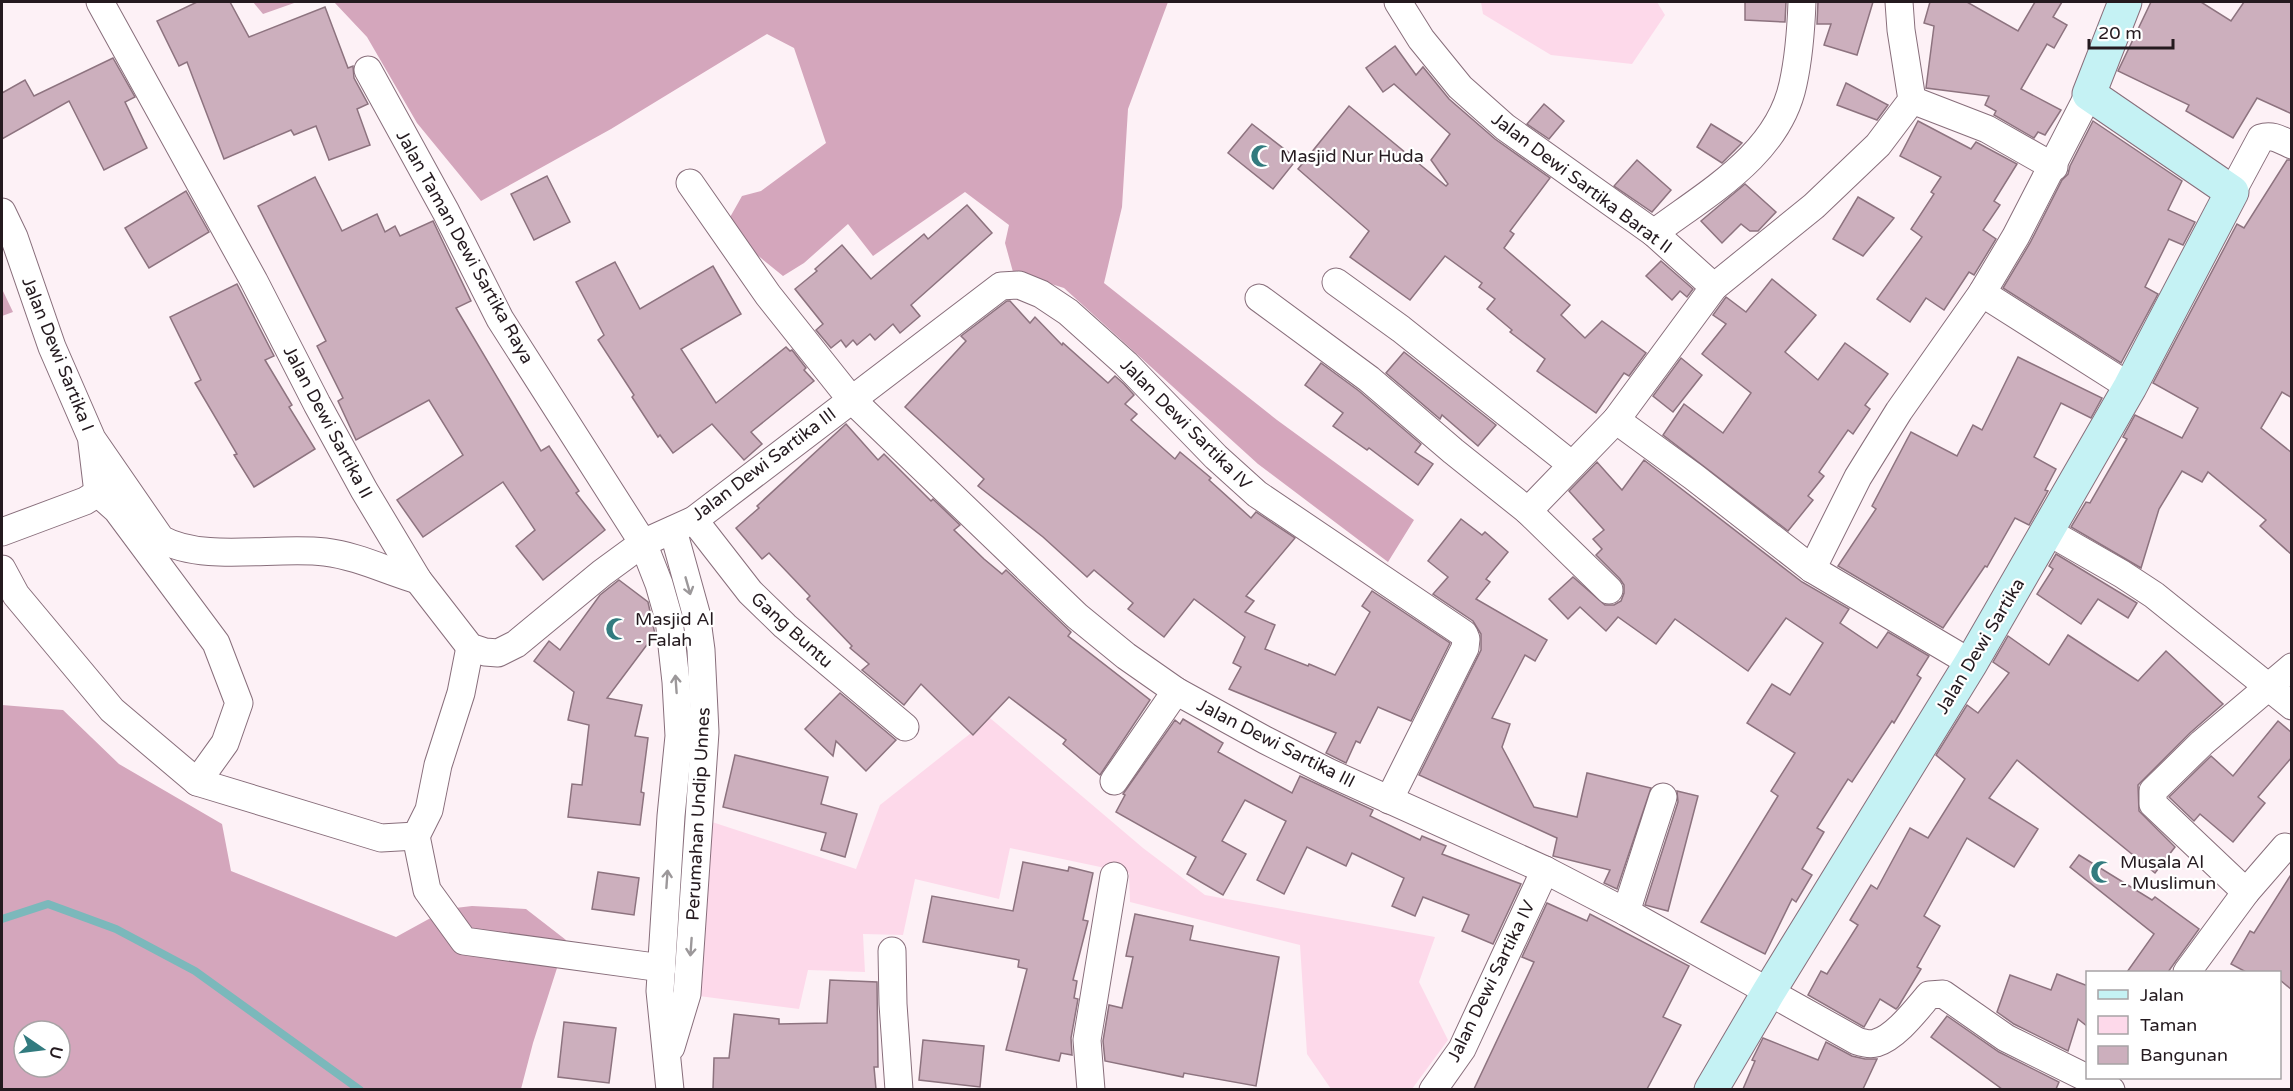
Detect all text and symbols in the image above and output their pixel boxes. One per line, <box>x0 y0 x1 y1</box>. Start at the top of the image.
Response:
scale bar <box>2089 12 2173 50</box>
text: 20 m <box>2098 22 2142 44</box>
street label: Jalan Dewi Sartika Barat II <box>1487 108 1677 258</box>
street label: Jalan Taman Dewi Sartika Raya <box>391 126 539 368</box>
mosque icon: Masjid Nur Huda <box>1249 143 1275 169</box>
place label: Masjid Nur Huda <box>1280 145 1424 167</box>
street label: Jalan Dewi Sartika I <box>17 274 99 434</box>
street label: Jalan Dewi Sartika II <box>278 342 378 502</box>
street label: Jalan Dewi Sartika IV <box>1116 354 1257 495</box>
street label: Jalan Dewi Sartika III <box>688 403 840 525</box>
street label: Jalan Dewi Sartika <box>1931 574 2029 718</box>
one-way arrow <box>683 576 695 595</box>
street label: Gang Buntu <box>747 587 837 673</box>
place label: Masjid Al - Falah <box>635 608 714 651</box>
mosque icon: Masjid Al - Falah <box>604 616 630 642</box>
one-way arrow <box>670 675 681 695</box>
street label: Jalan Dewi Sartika III <box>1193 694 1359 792</box>
street label: Perumahan Undip Unnes <box>681 707 715 921</box>
place label: Musala Al - Muslimun <box>2120 851 2216 894</box>
mosque icon: Musala Al - Muslimun <box>2089 859 2115 885</box>
one-way arrow <box>662 869 673 889</box>
street label: Jalan Dewi Sartika IV <box>1442 896 1540 1065</box>
one-way arrow <box>685 937 696 957</box>
legend <box>2086 971 2281 1079</box>
text: Jalan <box>2140 984 2184 1006</box>
text: Taman <box>2140 1014 2197 1036</box>
north arrow <box>12 1019 72 1079</box>
text: U <box>44 1044 67 1061</box>
text: Bangunan <box>2140 1044 2228 1066</box>

